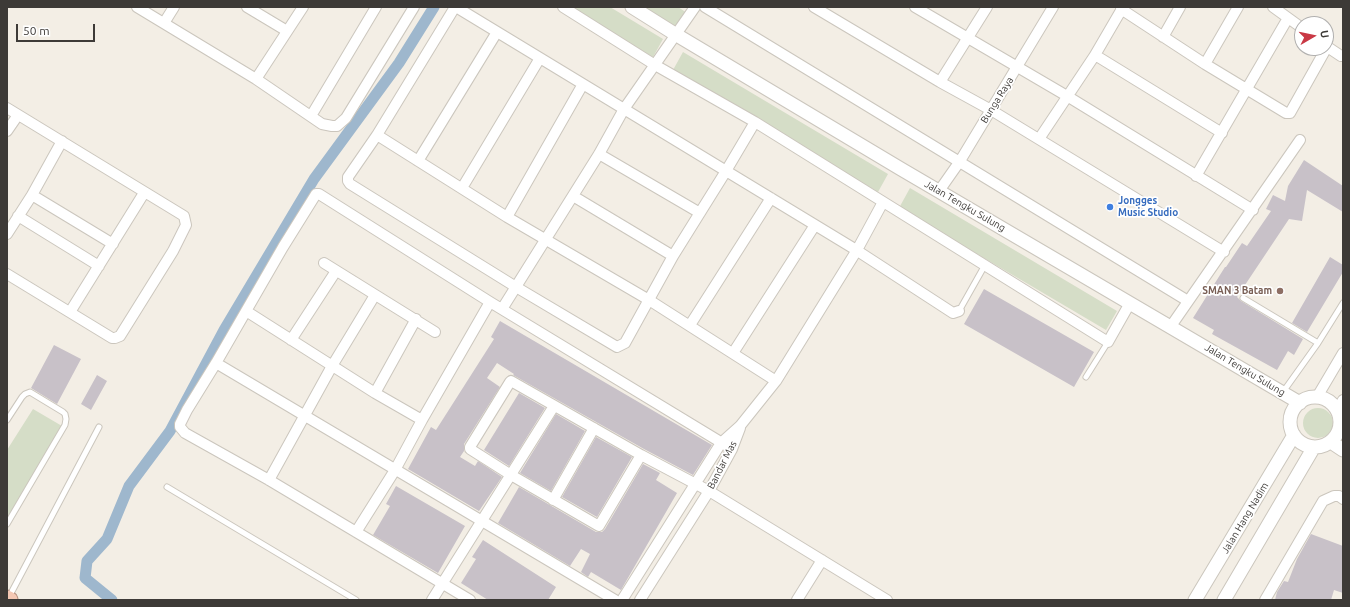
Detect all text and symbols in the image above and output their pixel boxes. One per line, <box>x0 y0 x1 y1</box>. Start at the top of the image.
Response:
scale bar <box>18 16 97 42</box>
north arrow <box>1294 16 1334 56</box>
text: 50 m <box>23 24 50 37</box>
text: U <box>1318 30 1331 39</box>
street label: Bunga Raya <box>978 75 1016 125</box>
street label: Jalan Tengku Sulung <box>922 178 1008 234</box>
place label: Jongges Music Studio <box>1118 195 1178 218</box>
marker: Jongges Music Studio <box>1105 202 1115 212</box>
place label: SMAN 3 Batam <box>1202 285 1272 297</box>
marker: SMAN 3 Batam <box>1275 286 1285 296</box>
street label: Jalan Tengku Sulung <box>1203 341 1287 399</box>
street label: Bandar Mas <box>705 439 739 491</box>
street label: Jalan Hang Nadim <box>1219 480 1271 556</box>

